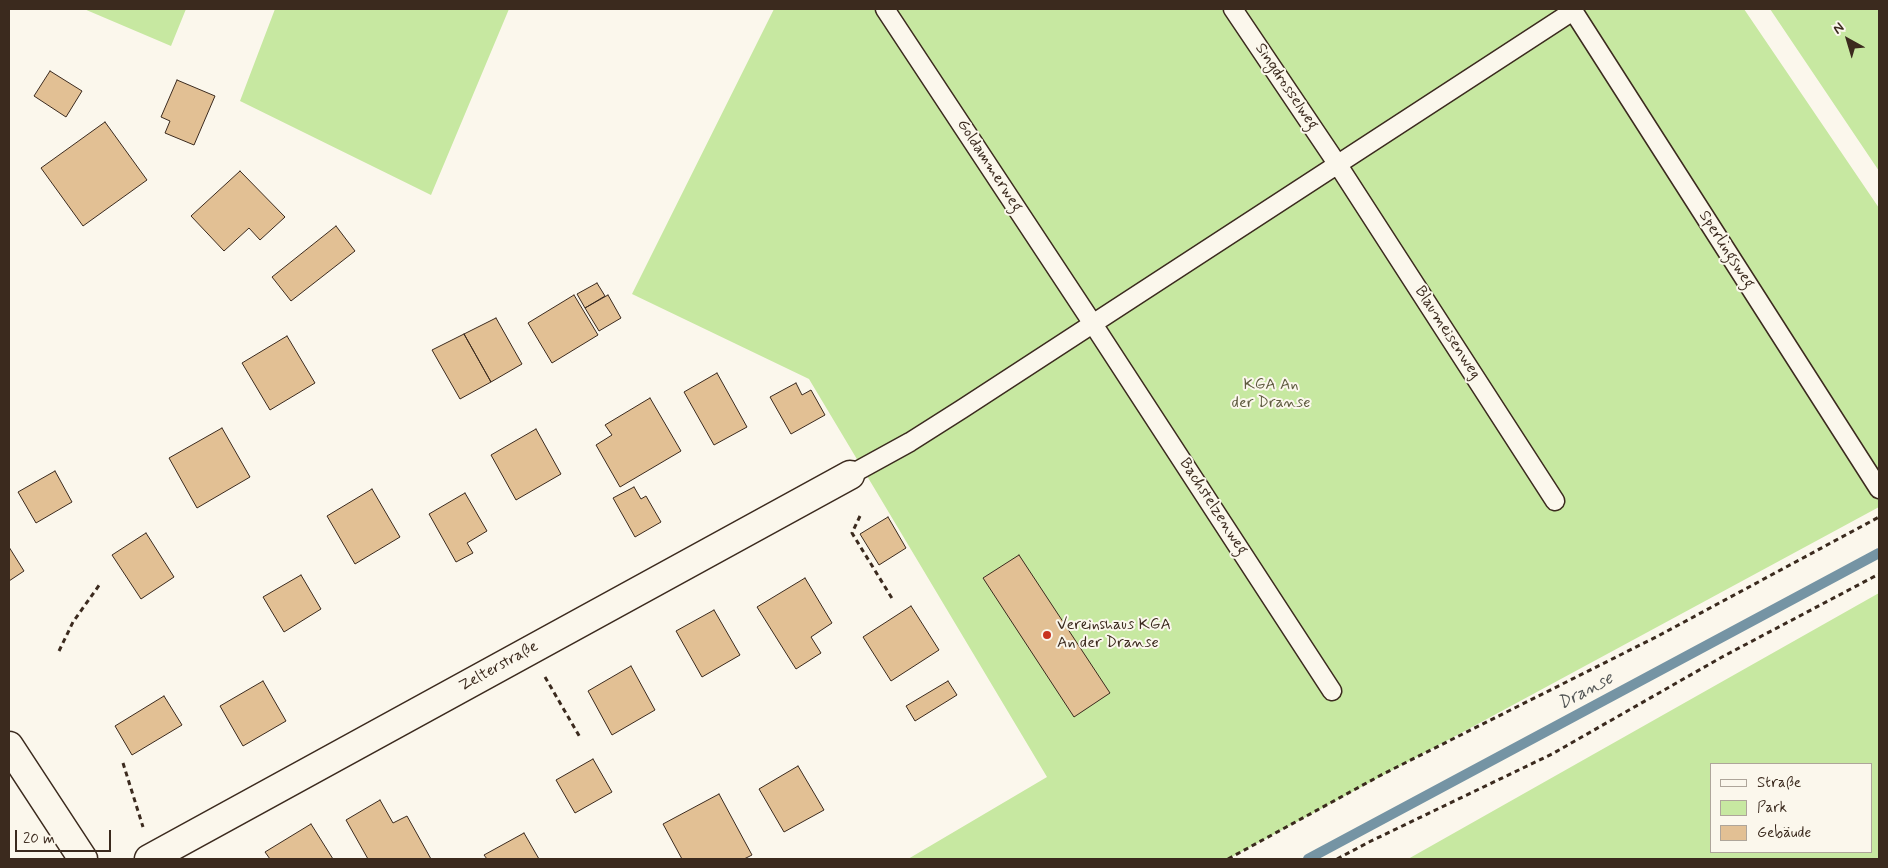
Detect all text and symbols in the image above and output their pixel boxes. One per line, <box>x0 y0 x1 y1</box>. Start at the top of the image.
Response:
north arrow <box>1823 15 1873 65</box>
text: N <box>1829 18 1848 38</box>
street label: Singdrosselweg <box>1250 40 1322 134</box>
street label: Goldammerweg <box>952 116 1026 216</box>
street label: Sperlingsweg <box>1694 208 1758 292</box>
street label: Blaumeisenweg <box>1410 283 1484 383</box>
park label: KGA An der Dranse <box>1232 376 1310 414</box>
street label: Bachstelzenweg <box>1175 455 1251 559</box>
place label: Vereinshaus KGA An der Dranse <box>1057 616 1171 654</box>
marker: Vereinshaus KGA An der Dranse <box>1041 629 1053 641</box>
street label: Zelterstraße <box>456 637 542 697</box>
water label: Dranse <box>1555 669 1617 715</box>
legend <box>1710 763 1873 853</box>
text: Straße <box>1757 773 1801 793</box>
text: Park <box>1757 798 1787 818</box>
scale bar <box>18 820 114 852</box>
text: Gebäude <box>1757 823 1811 843</box>
text: 20 m <box>23 829 55 849</box>

